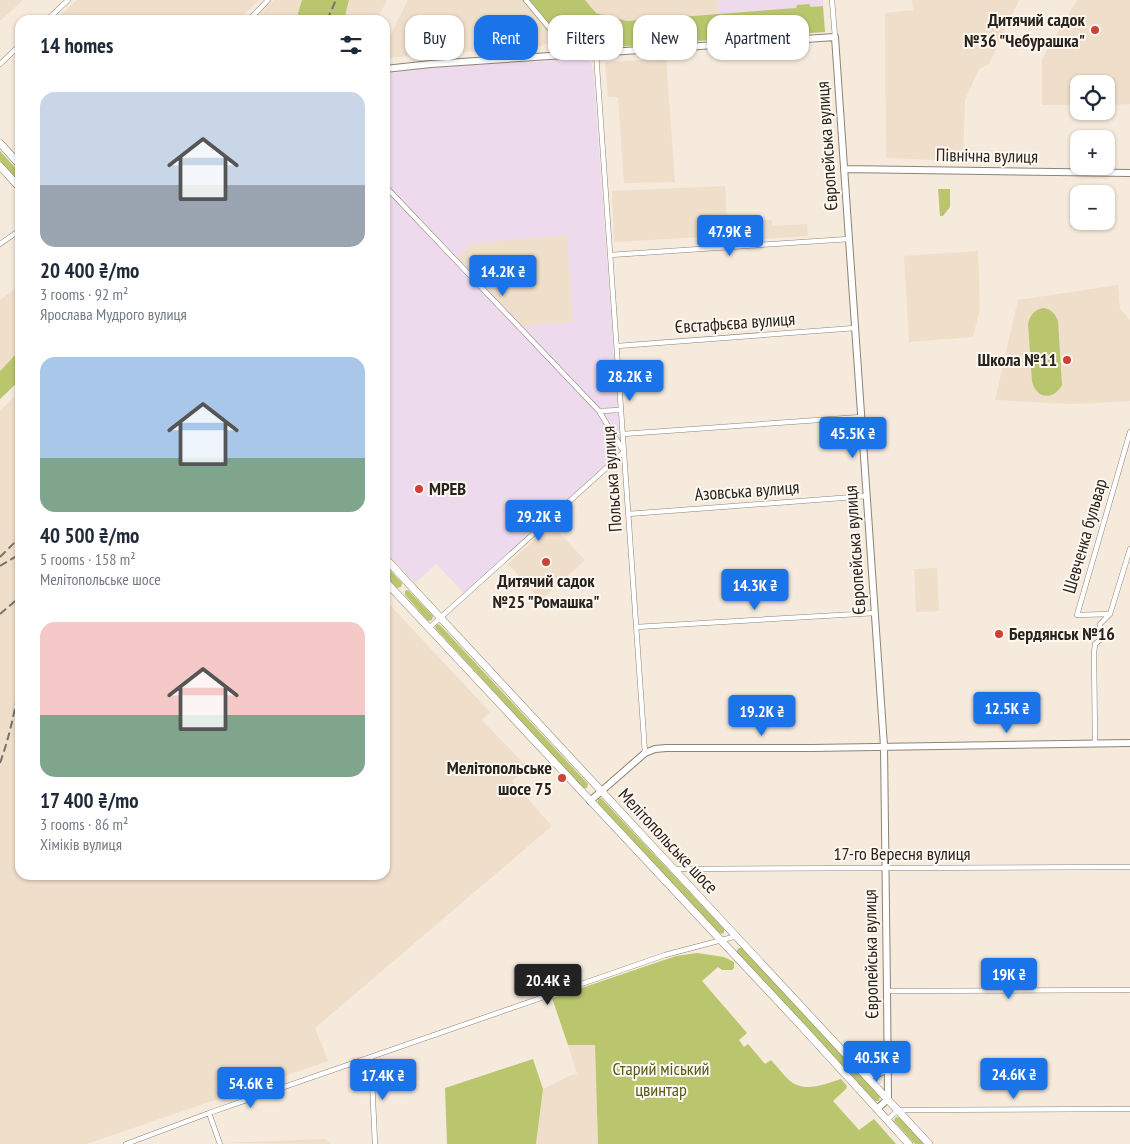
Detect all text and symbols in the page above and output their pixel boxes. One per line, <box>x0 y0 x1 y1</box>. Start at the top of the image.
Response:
place label: Дитячий садок №36 "Чебурашка" <box>964 8 1086 52</box>
chip: Buy <box>405 15 464 60</box>
chip: Rent <box>474 15 538 60</box>
chip: Filters <box>548 15 623 60</box>
chip: New <box>633 15 697 60</box>
chip: Apartment <box>707 15 809 60</box>
marker: Дитячий садок №36 "Чебурашка" <box>1089 24 1101 36</box>
icon: filters <box>337 31 365 59</box>
text: 14 homes <box>40 32 113 59</box>
map controls <box>1070 75 1115 230</box>
button: locate <box>1070 75 1115 120</box>
street label: Європейська вулиця <box>811 81 842 211</box>
icon: home <box>158 124 248 214</box>
button: + <box>1070 130 1115 175</box>
street label: Північна вулиця <box>936 143 1038 168</box>
button: − <box>1070 185 1115 230</box>
pin: 47.9K ₴ <box>684 214 776 257</box>
text: 47.9K ₴ <box>708 221 752 241</box>
pin: 14.2K ₴ <box>457 254 549 297</box>
text: 20 400 ₴/mo <box>40 257 139 284</box>
text: 14.2K ₴ <box>480 261 526 281</box>
text: 3 rooms · 92 m² <box>40 284 128 304</box>
text: Ярослава Мудрого вулиця <box>40 304 187 324</box>
street label: Євстафьєва вулиця <box>674 307 796 338</box>
place label: Школа №11 <box>978 348 1057 371</box>
marker: Школа №11 <box>1061 354 1073 366</box>
pin: 28.2K ₴ <box>584 360 676 402</box>
text: 28.2K ₴ <box>607 366 653 386</box>
icon: home <box>158 389 248 479</box>
pin: 45.5K ₴ <box>807 416 899 459</box>
text: 45.5K ₴ <box>830 423 876 443</box>
street label: Польська вулиця <box>596 425 627 533</box>
street label: Азовська вулиця <box>694 475 800 506</box>
street label: Шевченка бульвар <box>1057 476 1112 596</box>
place label: МРЕВ <box>429 477 466 500</box>
marker: МРЕВ <box>413 483 425 495</box>
street label: Європейська вулиця <box>839 485 870 615</box>
pin: 29.2K ₴ <box>493 500 585 542</box>
text: 29.2K ₴ <box>516 506 562 526</box>
text: 40 500 ₴/mo <box>40 522 139 549</box>
text: 5 rooms · 158 m² <box>40 549 136 569</box>
marker: Дитячий садок №25 "Ромашка" <box>540 556 552 568</box>
pin: 14.3K ₴ <box>709 568 801 611</box>
text: Мелітопольське шосе <box>40 569 161 589</box>
place label: Дитячий садок №25 "Ромашка" <box>492 569 600 613</box>
text: 14.3K ₴ <box>732 575 778 595</box>
place label: Бердянськ №16 <box>1009 622 1115 645</box>
marker: Бердянськ №16 <box>993 628 1005 640</box>
icon: home <box>158 654 248 744</box>
pin: 12.5K ₴ <box>961 692 1053 734</box>
pin: 19.2K ₴ <box>716 694 808 737</box>
text: 12.5K ₴ <box>984 698 1030 718</box>
text: 19.2K ₴ <box>739 701 785 721</box>
place label: Мелітопольське шосе 75 <box>447 756 552 800</box>
marker: Мелітопольське шосе 75 <box>556 772 568 784</box>
street label: Мелітопольське шосе <box>614 783 723 898</box>
text: 17 400 ₴/mo <box>40 787 139 814</box>
text: 3 rooms · 86 m² <box>40 814 128 834</box>
text: Хіміків вулиця <box>40 834 122 854</box>
street label: 17-го Вересня вулиця <box>833 842 971 865</box>
street label: Європейська вулиця <box>858 889 883 1019</box>
pin: 19K ₴ <box>974 958 1044 1000</box>
pin: 20.4K ₴ <box>502 964 594 1006</box>
text: 19K ₴ <box>992 964 1026 984</box>
text: 20.4K ₴ <box>525 970 571 990</box>
pin: 40.5K ₴ <box>831 1040 923 1083</box>
text: 40.5K ₴ <box>854 1047 900 1067</box>
park label: Старий міський цвинтар <box>612 1057 710 1101</box>
pin: 17.4K ₴ <box>337 1058 429 1101</box>
pin: 24.6K ₴ <box>968 1058 1060 1100</box>
text: 24.6K ₴ <box>991 1064 1037 1084</box>
text: 17.4K ₴ <box>361 1065 405 1085</box>
pin: 54.6K ₴ <box>205 1066 297 1109</box>
text: 54.6K ₴ <box>228 1073 274 1093</box>

